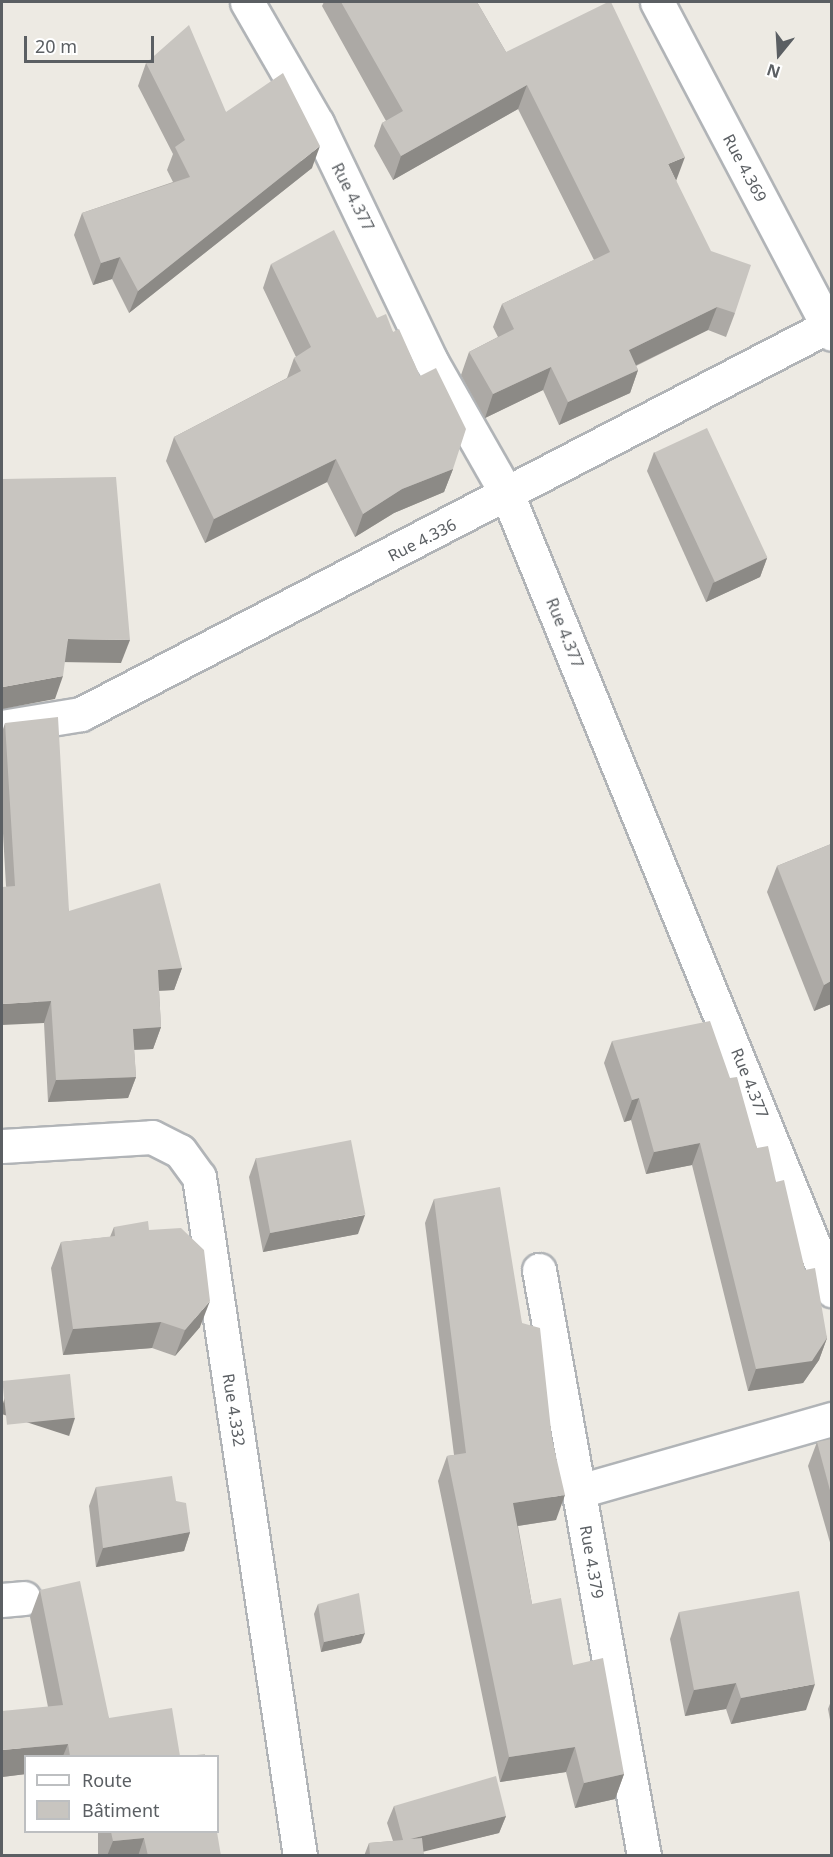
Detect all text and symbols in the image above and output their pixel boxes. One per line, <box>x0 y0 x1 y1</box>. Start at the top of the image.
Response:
scale bar <box>27 24 158 62</box>
north arrow <box>749 24 809 84</box>
text: 20 m <box>35 34 77 58</box>
text: N <box>764 59 783 84</box>
street label: Rue 4.369 <box>719 131 771 205</box>
street label: Rue 4.377 <box>328 160 378 234</box>
street label: Rue 4.336 <box>385 515 459 565</box>
street label: Rue 4.377 <box>542 595 588 671</box>
street label: Rue 4.377 <box>727 1045 773 1121</box>
street label: Rue 4.332 <box>219 1372 249 1448</box>
street label: Rue 4.379 <box>576 1524 608 1600</box>
legend <box>24 1755 219 1833</box>
text: Route <box>82 1768 132 1792</box>
text: Bâtiment <box>82 1798 160 1822</box>

